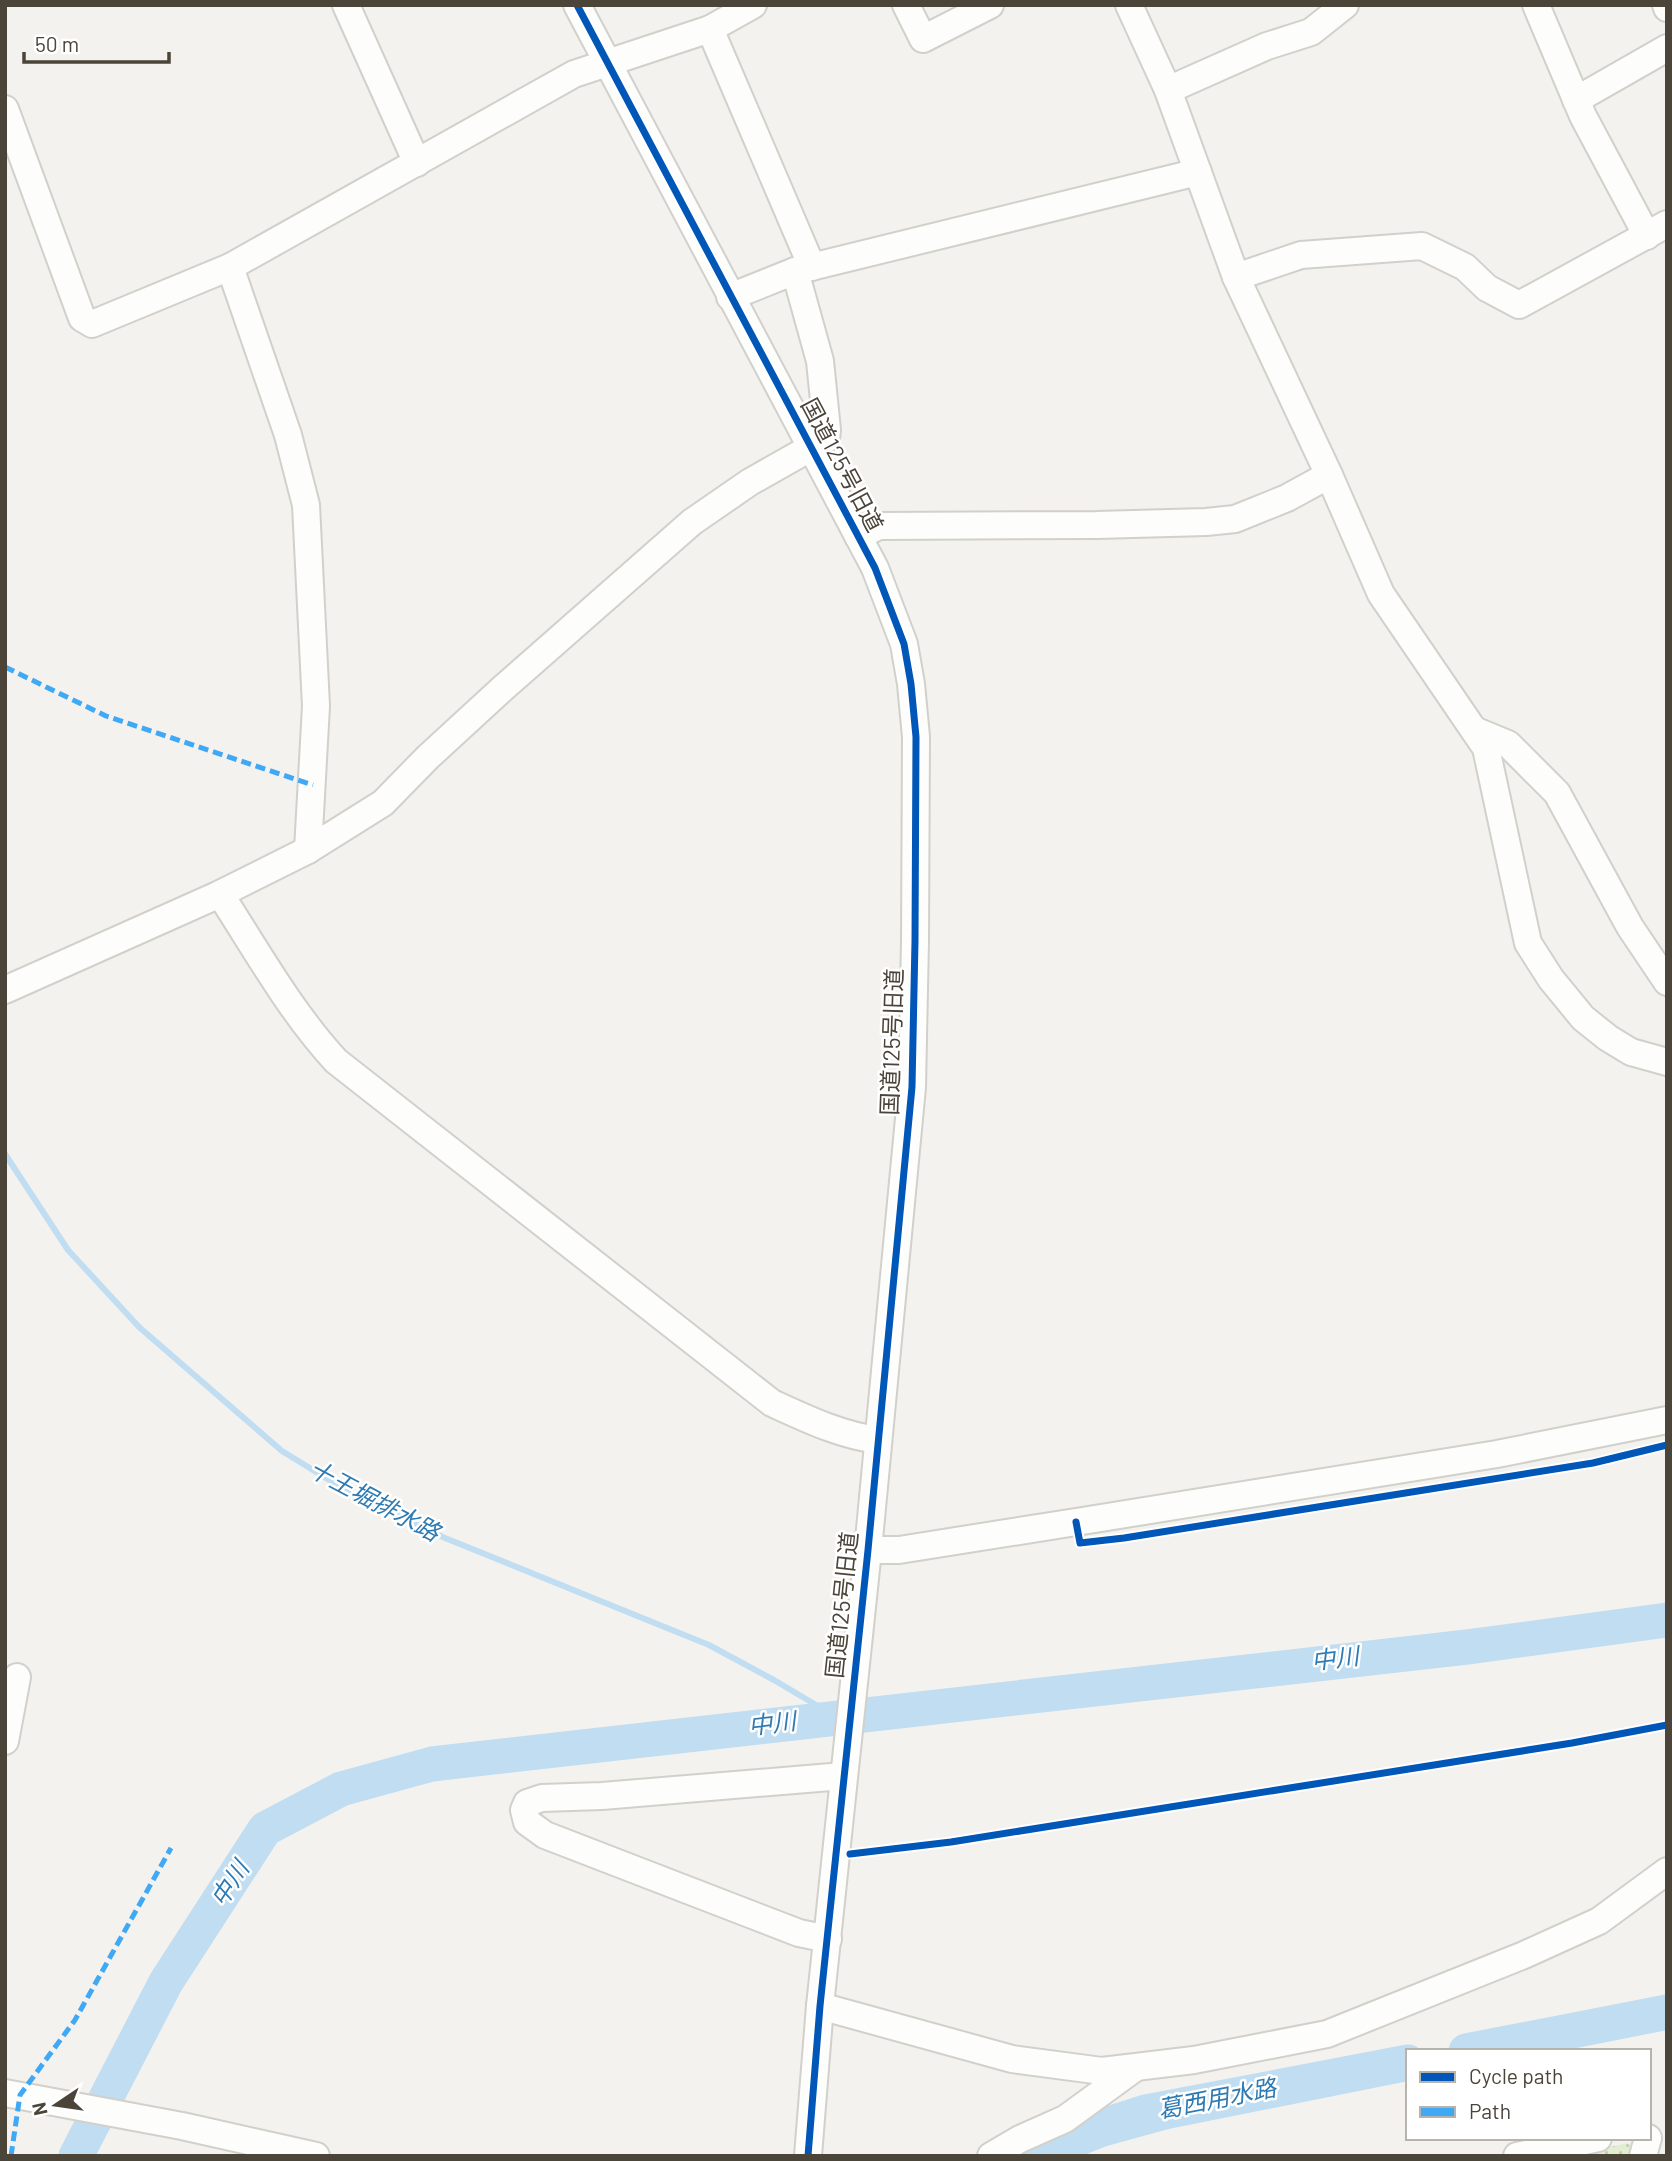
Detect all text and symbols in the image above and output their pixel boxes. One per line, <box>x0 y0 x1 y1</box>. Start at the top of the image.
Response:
scale bar <box>24 21 170 65</box>
text: 50 m <box>35 31 79 56</box>
street label: 国道125号旧道 <box>796 393 890 536</box>
street label: 国道125号旧道 <box>874 968 908 1116</box>
water label: 十王堀排水路 <box>304 1453 447 1547</box>
street label: 国道125号旧道 <box>819 1530 863 1680</box>
water label: 中川 <box>1309 1640 1363 1675</box>
water label: 中川 <box>746 1705 800 1740</box>
water label: 中川 <box>204 1853 256 1911</box>
legend <box>1406 2049 1651 2140</box>
text: Cycle path <box>1469 2063 1563 2088</box>
north arrow <box>21 2070 91 2140</box>
water label: 葛西用水路 <box>1155 2071 1280 2123</box>
text: Path <box>1469 2098 1511 2123</box>
text: N <box>26 2100 52 2118</box>

